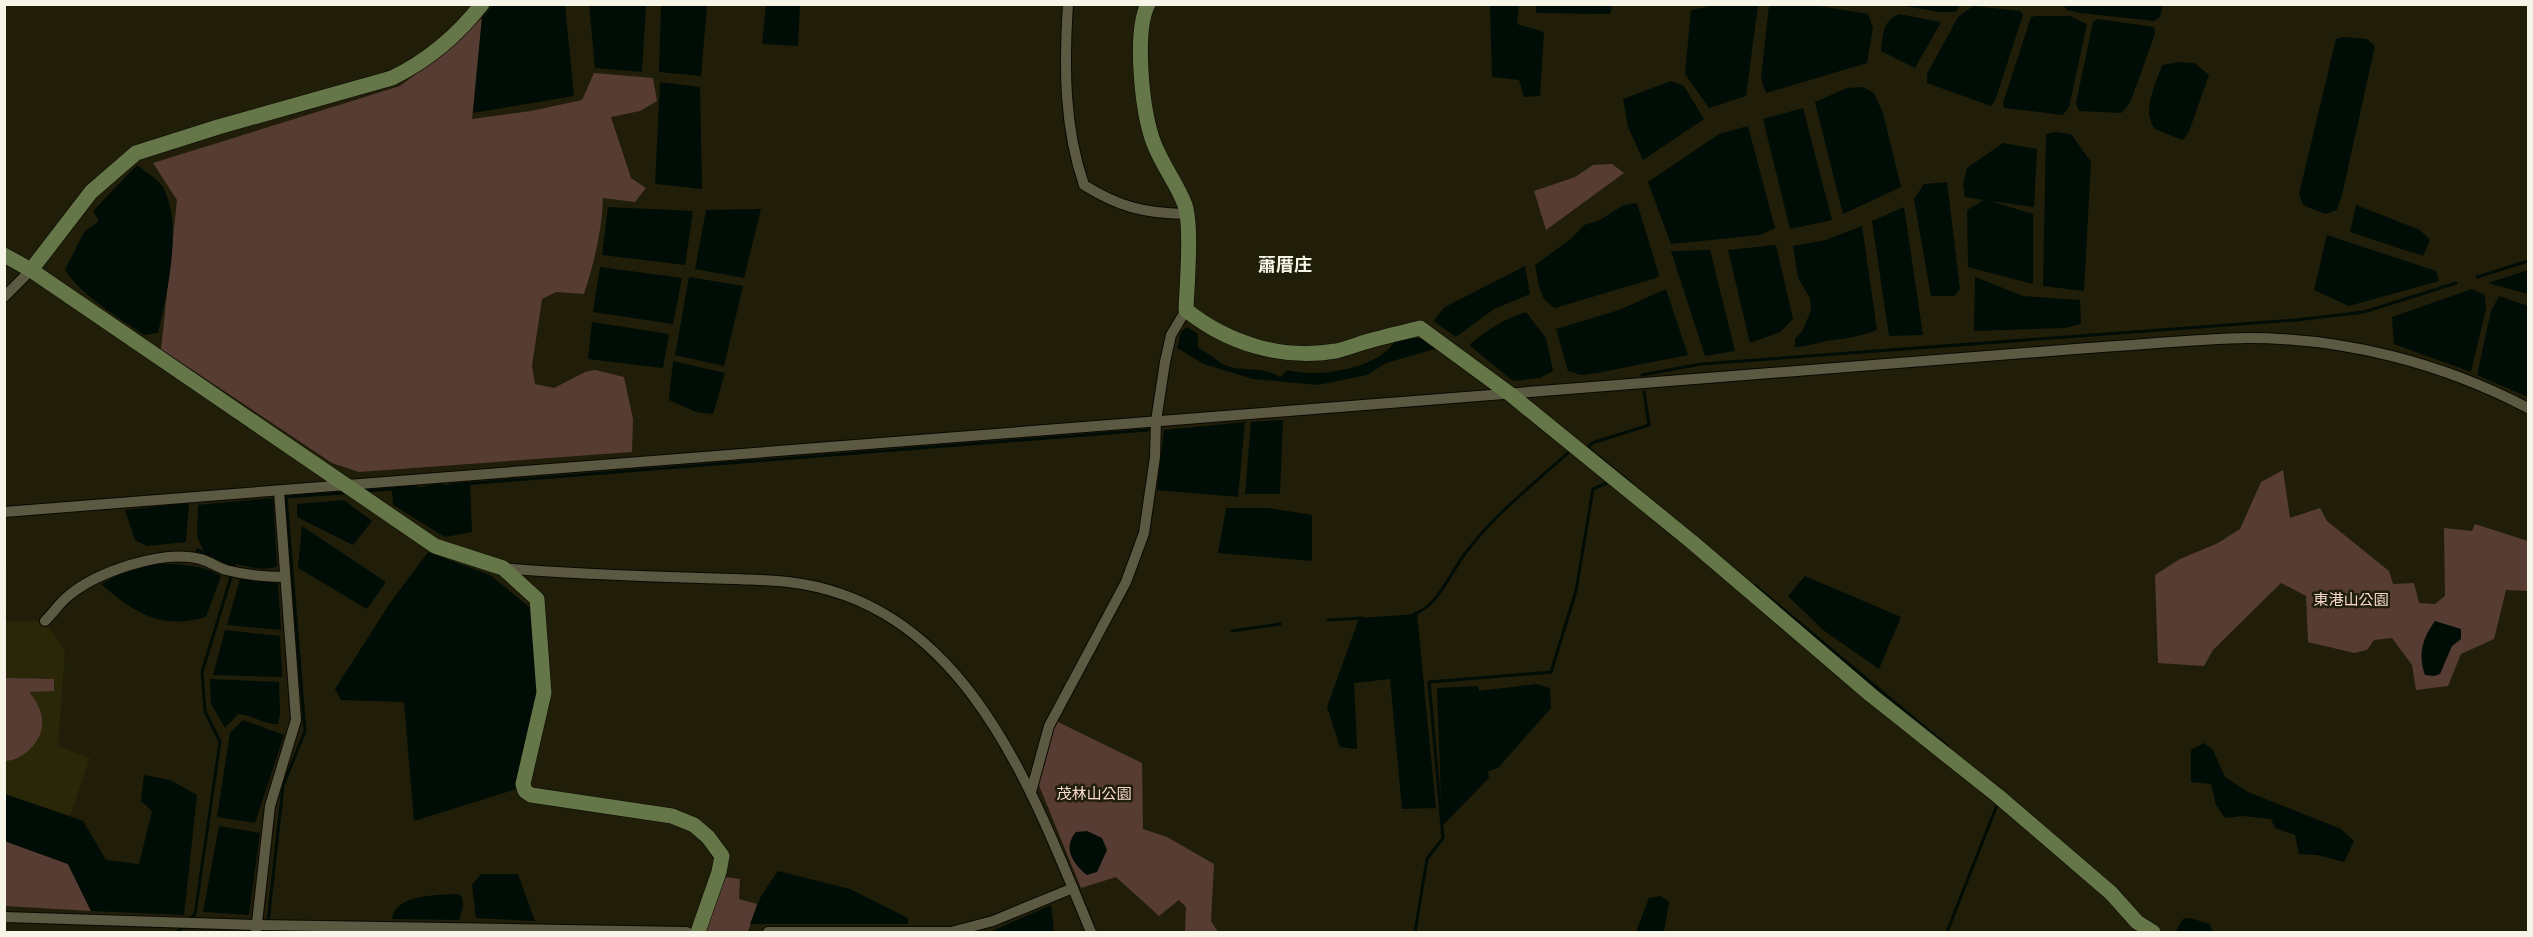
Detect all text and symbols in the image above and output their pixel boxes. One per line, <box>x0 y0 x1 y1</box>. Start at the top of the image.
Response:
district label: 蕭厝庄 <box>1258 254 1312 275</box>
park label: 東港山公園 <box>2313 591 2389 609</box>
park label: 茂林山公園 <box>1056 785 1132 803</box>

